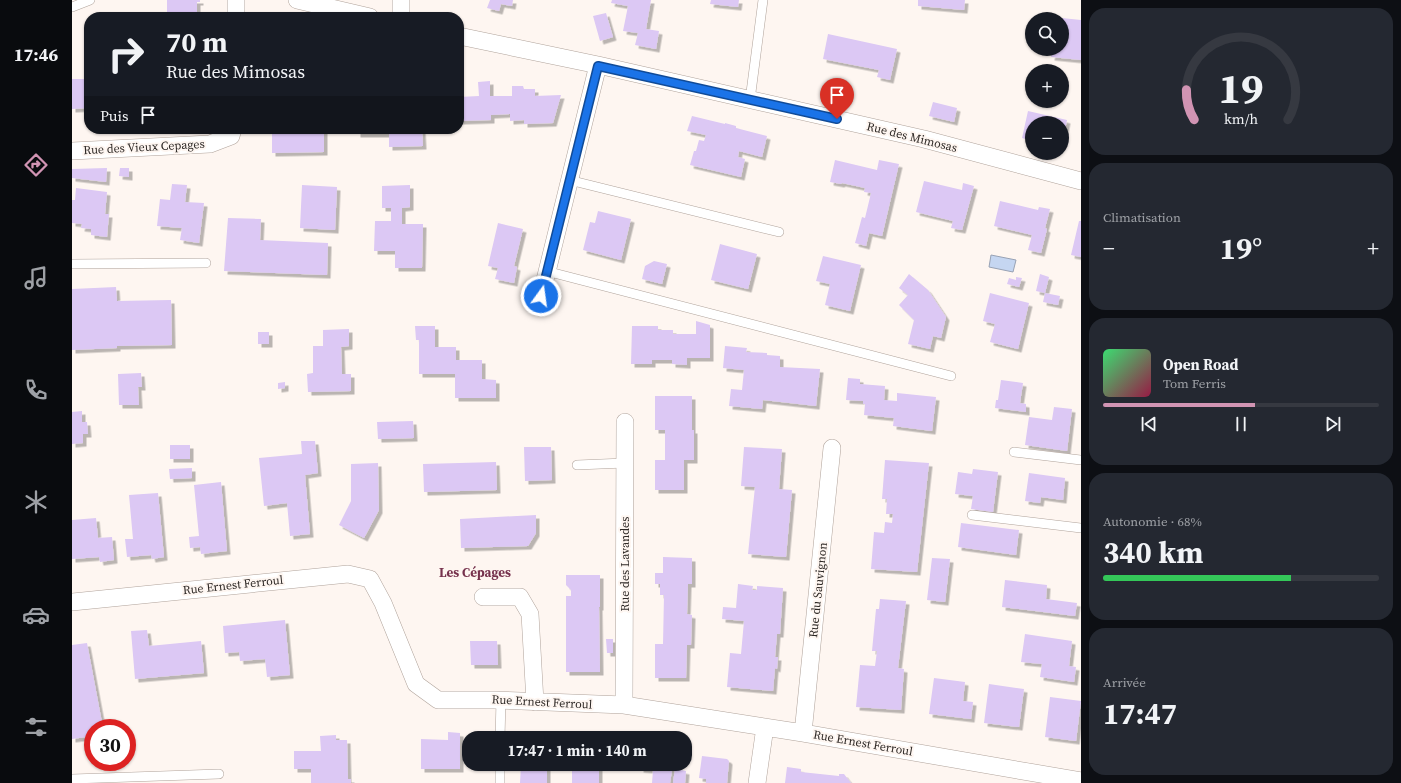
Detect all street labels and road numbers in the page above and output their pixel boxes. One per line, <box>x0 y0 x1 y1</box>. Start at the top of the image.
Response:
street label: Rue des Mimosas <box>865 118 959 156</box>
street label: Rue des Vieux Cepages <box>83 136 205 158</box>
street label: Rue des Lavandes <box>617 517 633 611</box>
street label: Rue du Sauvignon <box>805 541 831 639</box>
street label: Rue Ernest Ferroul <box>182 572 284 598</box>
street label: Rue Ernest Ferroul <box>491 691 593 713</box>
street label: Rue Ernest Ferroul <box>812 726 914 760</box>

